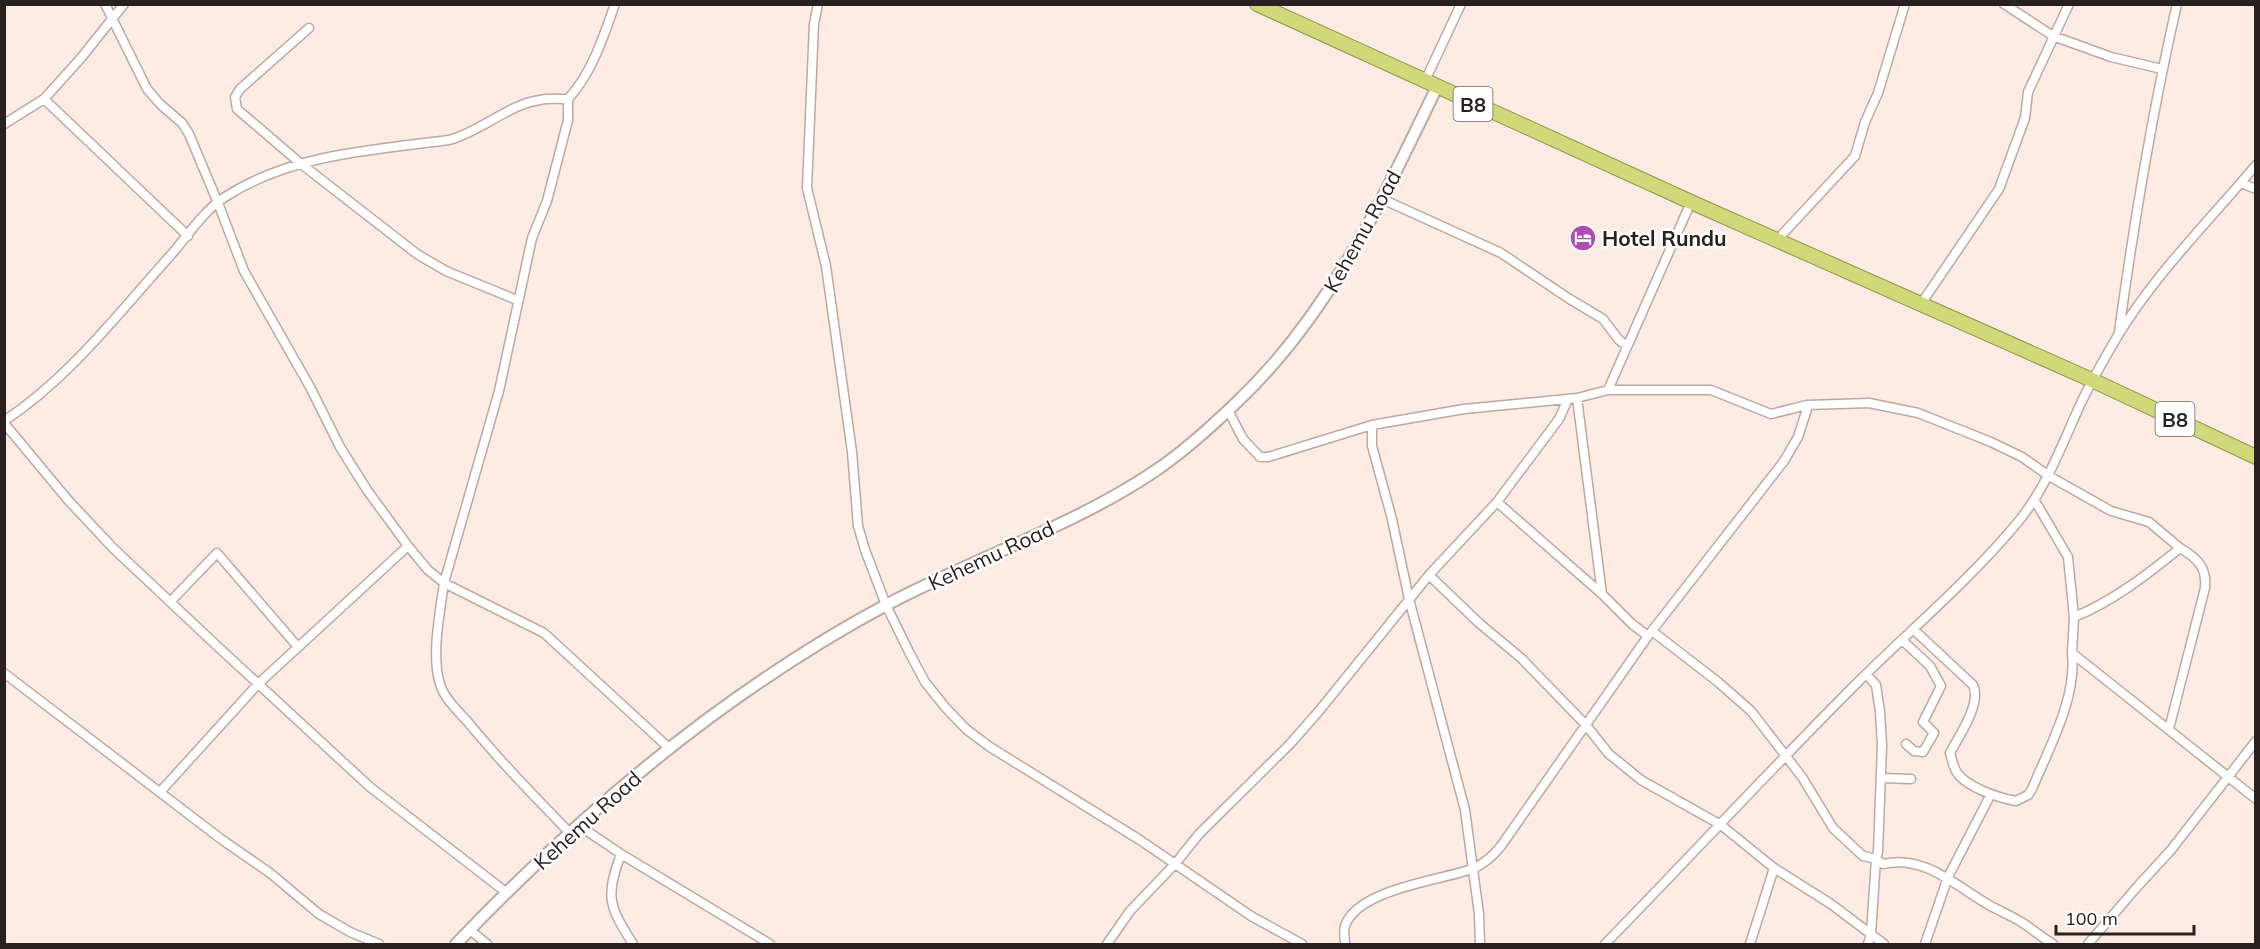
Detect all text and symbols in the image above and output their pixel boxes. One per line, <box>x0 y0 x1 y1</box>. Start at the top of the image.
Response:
road number: B8 <box>1454 87 1492 121</box>
street label: Kehemu Road <box>1318 165 1406 297</box>
hotel icon: Hotel Rundu <box>1568 223 1598 253</box>
place label: Hotel Rundu <box>1602 225 1727 251</box>
road number: B8 <box>2156 402 2194 436</box>
street label: Kehemu Road <box>924 515 1058 595</box>
street label: Kehemu Road <box>528 765 646 875</box>
scale bar <box>2056 898 2194 936</box>
text: 100 m <box>2065 907 2118 930</box>

